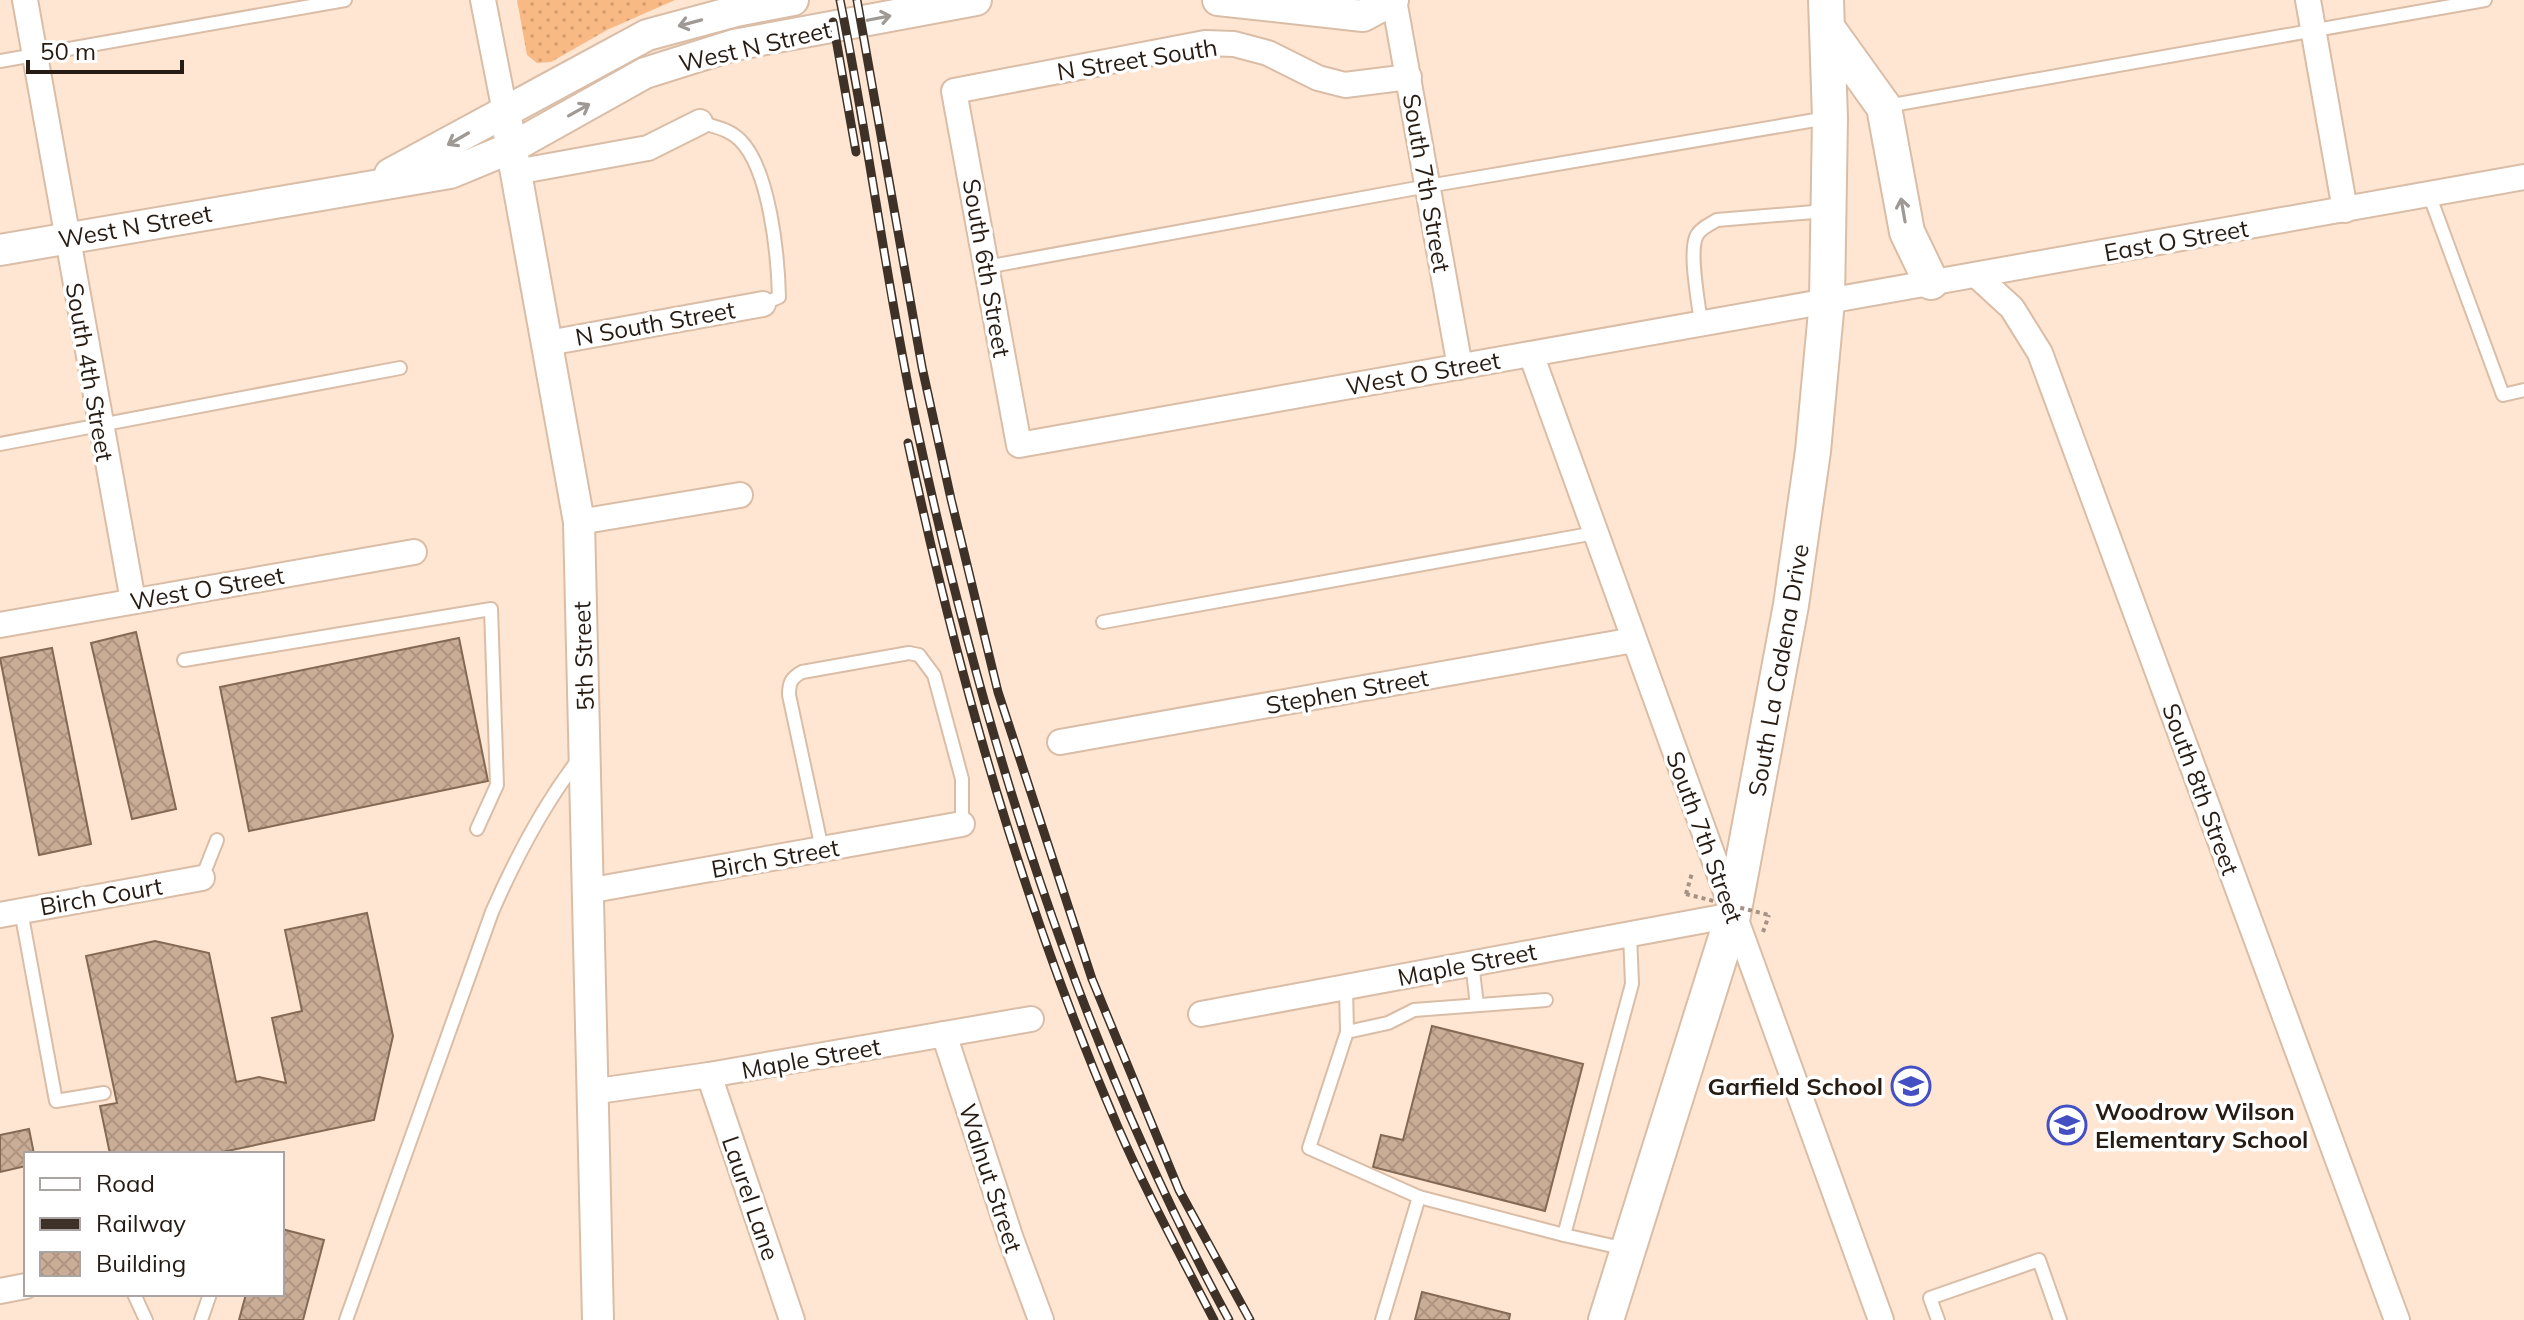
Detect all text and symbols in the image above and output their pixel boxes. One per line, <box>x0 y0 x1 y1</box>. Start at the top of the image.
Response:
one-way arrow <box>866 10 891 25</box>
street label: West N Street <box>676 14 834 78</box>
one-way arrow <box>677 17 703 32</box>
scale bar <box>28 24 182 74</box>
street label: N Street South <box>1055 32 1219 86</box>
text: 50 m <box>40 36 96 66</box>
street label: South 7th Street <box>1397 91 1457 275</box>
one-way arrow <box>567 102 591 117</box>
one-way arrow <box>447 131 470 147</box>
street label: South 6th Street <box>957 176 1017 360</box>
street label: West N Street <box>56 198 214 254</box>
one-way arrow <box>1894 198 1909 223</box>
street label: East O Street <box>2102 213 2250 267</box>
street label: South 4th Street <box>60 280 120 464</box>
street label: N South Street <box>573 294 737 352</box>
street label: West O Street <box>1344 345 1502 401</box>
street label: South La Cadena Drive <box>1741 542 1815 798</box>
street label: West O Street <box>128 560 286 616</box>
street label: 5th Street <box>566 601 600 711</box>
street label: Stephen Street <box>1263 662 1431 720</box>
street label: South 8th Street <box>2156 699 2246 879</box>
street label: South 7th Street <box>1660 747 1750 927</box>
street label: Birch Street <box>709 832 841 884</box>
street label: Birch Court <box>37 870 165 922</box>
street label: Maple Street <box>1395 936 1539 992</box>
street label: Maple Street <box>739 1031 883 1085</box>
school or university icon: Garfield School <box>1890 1065 1932 1107</box>
place label: Garfield School <box>1708 1071 1883 1101</box>
place label: Woodrow Wilson Elementary School <box>2095 1096 2308 1154</box>
street label: Walnut Street <box>953 1100 1029 1256</box>
school or university icon: Woodrow Wilson Elementary School <box>2046 1104 2088 1146</box>
street label: Laurel Lane <box>716 1132 786 1264</box>
legend <box>24 1152 284 1296</box>
text: Road <box>96 1168 155 1198</box>
text: Railway <box>96 1208 186 1238</box>
text: Building <box>96 1248 186 1278</box>

